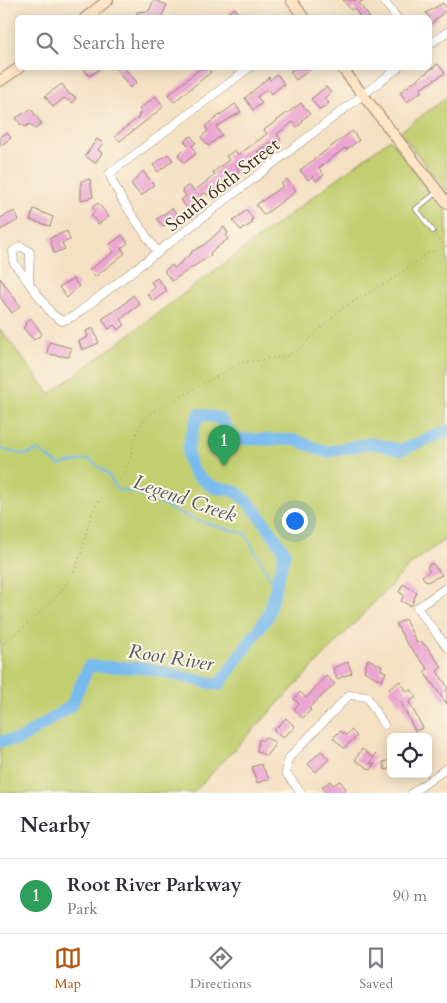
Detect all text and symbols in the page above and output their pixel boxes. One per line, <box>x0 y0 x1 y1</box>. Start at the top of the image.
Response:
search box <box>15 15 432 70</box>
icon: search <box>33 29 61 57</box>
text: Search here <box>73 30 165 56</box>
street label: South 66th Street <box>160 132 285 238</box>
pin: 1 <box>208 425 240 466</box>
water label: Legend Creek <box>130 468 240 529</box>
your location <box>282 508 308 534</box>
water label: Root River <box>126 637 217 678</box>
map controls <box>387 733 432 778</box>
button: locate <box>387 733 432 778</box>
text: Nearby <box>20 811 91 840</box>
text: Root River Parkway <box>67 872 241 898</box>
text: 1 <box>32 885 40 907</box>
text: 90 m <box>393 885 427 907</box>
text: Park <box>67 898 98 920</box>
tab: Map <box>54 944 82 993</box>
tab: Directions <box>190 944 251 993</box>
tab: Saved <box>359 944 393 993</box>

